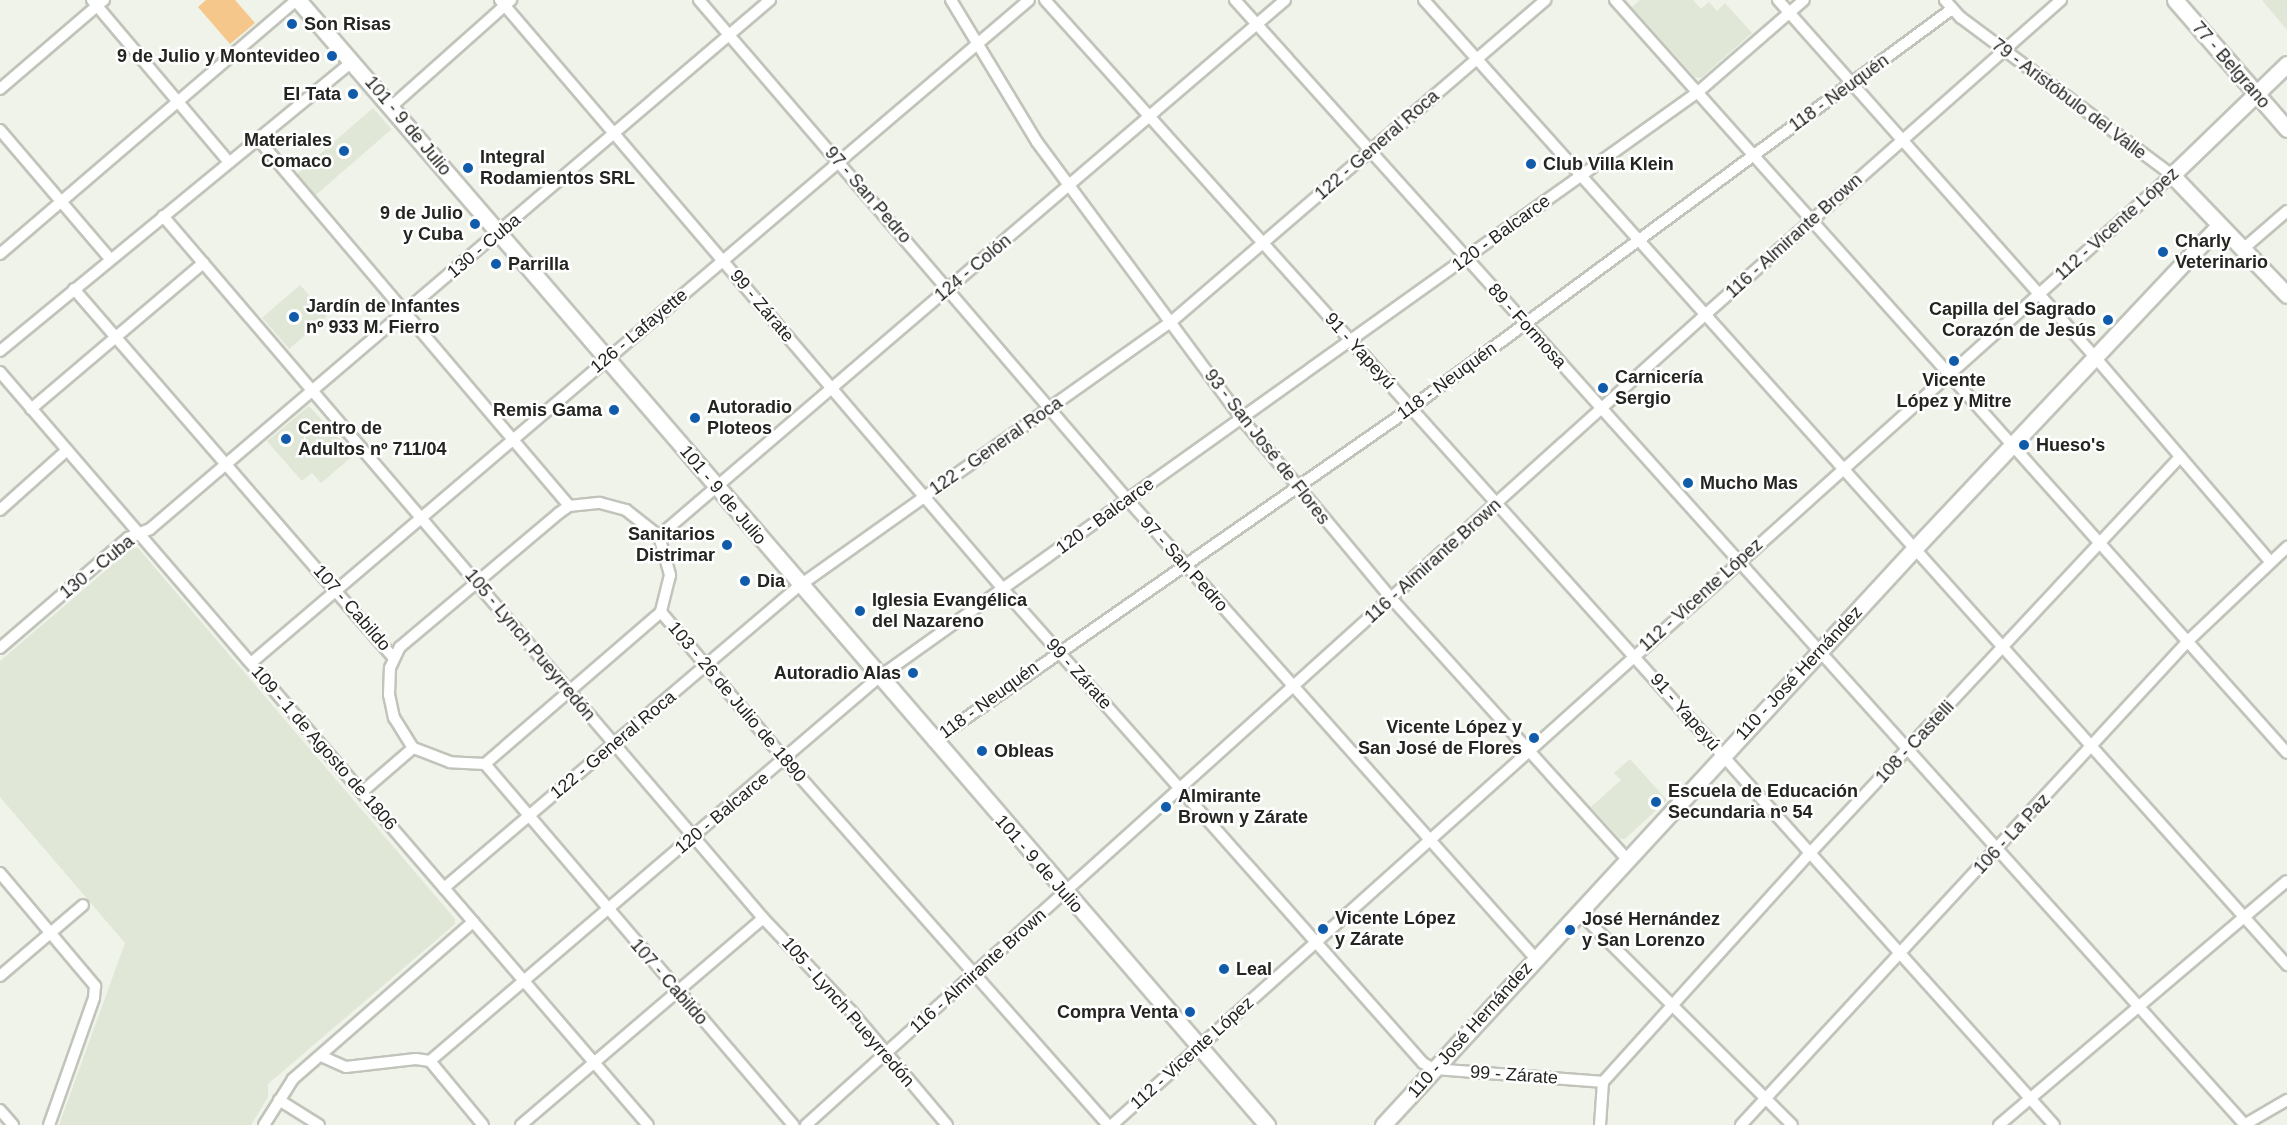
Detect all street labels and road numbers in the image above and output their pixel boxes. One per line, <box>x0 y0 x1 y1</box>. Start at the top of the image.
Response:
street label: 77 - Belgrano <box>2187 17 2275 113</box>
street label: 79 - Aristóbulo del Valle <box>1987 34 2151 164</box>
street label: 118 - Neuquén <box>1785 50 1893 136</box>
street label: 101 - 9 de Julio <box>360 72 456 180</box>
street label: 122 - General Roca <box>1311 85 1443 205</box>
street label: 97 - San Pedro <box>820 142 916 248</box>
street label: 112 - Vicente López <box>2051 163 2183 285</box>
street label: 116 - Almirante Brown <box>1721 169 1867 303</box>
street label: 120 - Balcarce <box>1448 190 1554 276</box>
street label: 130 - Cuba <box>443 209 525 283</box>
street label: 124 - Colón <box>930 230 1016 306</box>
street label: 99 - Zárate <box>725 265 799 347</box>
street label: 89 - Formosa <box>1483 279 1571 373</box>
street label: 126 - Lafayette <box>586 284 692 378</box>
street label: 91 - Yapeyú <box>1320 308 1400 394</box>
street label: 118 - Neuquén <box>1393 338 1501 424</box>
street label: 93 - San José de Flores <box>1200 365 1334 529</box>
street label: 122 - General Roca <box>925 392 1067 500</box>
street label: 101 - 9 de Julio <box>675 441 771 549</box>
street label: 120 - Balcarce <box>1052 473 1158 559</box>
street label: 116 - Almirante Brown <box>1360 494 1506 628</box>
street label: 97 - San Pedro <box>1135 512 1233 616</box>
street label: 130 - Cuba <box>56 531 138 603</box>
street label: 112 - Vicente López <box>1635 534 1767 656</box>
street label: 107 - Cabildo <box>309 561 395 655</box>
street label: 105 - Lynch Pueyrredón <box>460 565 600 725</box>
street label: 110 - José Hernández <box>1731 601 1867 745</box>
street label: 103 - 26 de Julio de 1890 <box>663 617 811 787</box>
street label: 99 - Zárate <box>1042 634 1116 714</box>
street label: 118 - Neuquén <box>935 657 1043 743</box>
street label: 109 - 1 de Agosto de 1806 <box>246 661 402 835</box>
street label: 91 - Yapeyú <box>1645 669 1725 755</box>
street label: 122 - General Roca <box>546 686 680 804</box>
street label: 108 - Castelli <box>1871 696 1959 788</box>
street label: 120 - Balcarce <box>671 767 773 859</box>
street label: 106 - La Paz <box>1969 789 2055 879</box>
street label: 101 - 9 de Julio <box>990 810 1088 918</box>
street label: 116 - Almirante Brown <box>905 904 1051 1038</box>
street label: 105 - Lynch Pueyrredón <box>777 933 919 1091</box>
street label: 107 - Cabildo <box>626 935 712 1029</box>
street label: 110 - José Hernández <box>1403 957 1537 1103</box>
street label: 112 - Vicente López <box>1126 992 1258 1114</box>
street label: 99 - Zárate <box>1469 1061 1559 1089</box>

